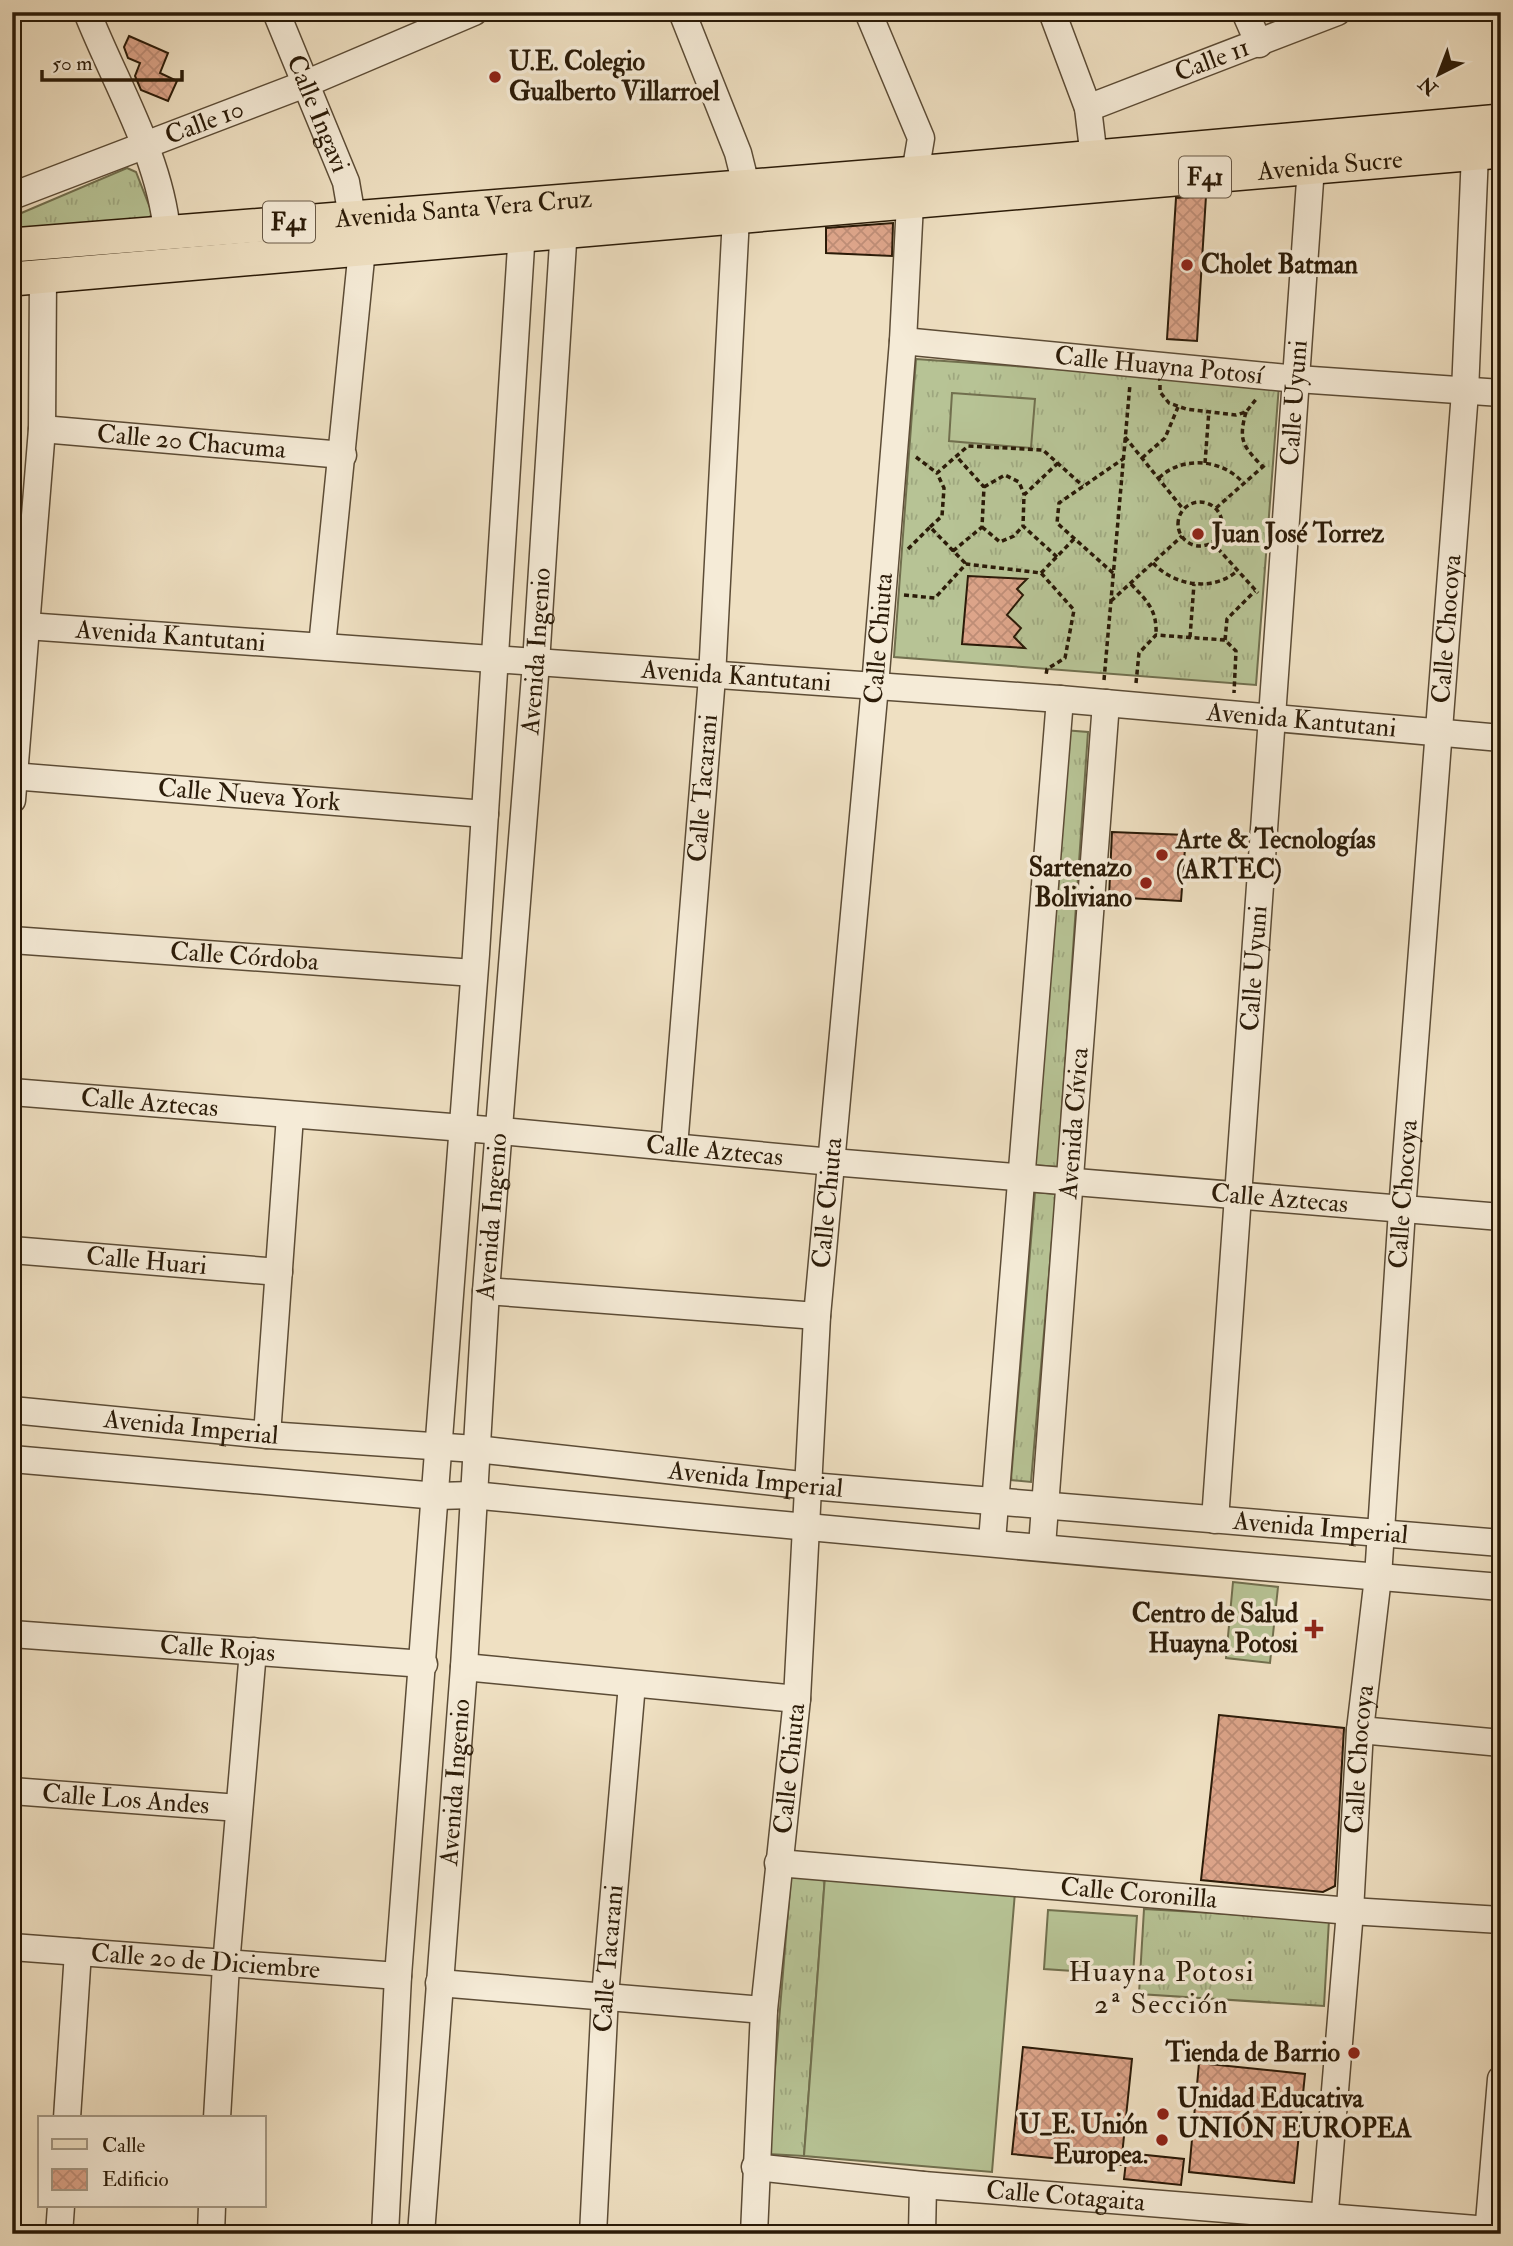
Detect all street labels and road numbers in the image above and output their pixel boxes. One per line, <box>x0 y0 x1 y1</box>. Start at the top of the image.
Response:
street label: Calle 11 <box>1170 31 1254 89</box>
street label: Calle Ingavi <box>279 50 356 177</box>
street label: Calle 10 <box>161 93 248 152</box>
street label: Avenida Sucre <box>1255 143 1404 188</box>
road number: F41 <box>1179 156 1231 197</box>
street label: Avenida Santa Vera Cruz <box>333 183 594 235</box>
road number: F41 <box>263 202 315 243</box>
street label: Calle Uyuni <box>1274 339 1315 467</box>
street label: Calle Huayna Potosí <box>1053 340 1266 392</box>
street label: Calle 20 Chacuma <box>96 418 288 466</box>
street label: Calle Chocoya <box>1425 553 1468 705</box>
street label: Avenida Ingenio <box>514 567 558 737</box>
street label: Calle Chiuta <box>857 571 900 705</box>
street label: Avenida Kantutani <box>74 613 267 659</box>
street label: Avenida Kantutani <box>639 653 832 699</box>
street label: Avenida Kantutani <box>1204 696 1398 745</box>
street label: Calle Tacarani <box>681 713 725 863</box>
street label: Calle Nueva York <box>157 772 342 818</box>
street label: Calle Uyuni <box>1234 904 1275 1032</box>
street label: Calle Córdoba <box>169 935 320 978</box>
street label: Avenida Cívica <box>1052 1046 1096 1201</box>
street label: Calle Aztecas <box>80 1082 220 1124</box>
street label: Calle Chocoya <box>1382 1118 1425 1270</box>
street label: Calle Aztecas <box>644 1129 785 1173</box>
street label: Avenida Ingenio <box>469 1132 515 1302</box>
street label: Calle Chiuta <box>805 1136 849 1270</box>
street label: Calle Aztecas <box>1210 1177 1350 1220</box>
street label: Calle Huari <box>85 1240 208 1282</box>
street label: Avenida Imperial <box>101 1403 280 1452</box>
street label: Avenida Imperial <box>666 1454 845 1505</box>
street label: Avenida Imperial <box>1231 1505 1410 1551</box>
street label: Calle Rojas <box>159 1629 276 1669</box>
street label: Calle Chocoya <box>1338 1683 1381 1835</box>
street label: Avenida Ingenio <box>433 1698 478 1868</box>
street label: Calle Chiuta <box>767 1701 812 1836</box>
street label: Calle Los Andes <box>41 1777 211 1822</box>
street label: Calle Coronilla <box>1059 1871 1219 1916</box>
street label: Calle Tacarani <box>587 1883 631 2033</box>
street label: Calle 20 de Diciembre <box>90 1937 321 1986</box>
street label: Calle Cotagaita <box>985 2174 1147 2219</box>

